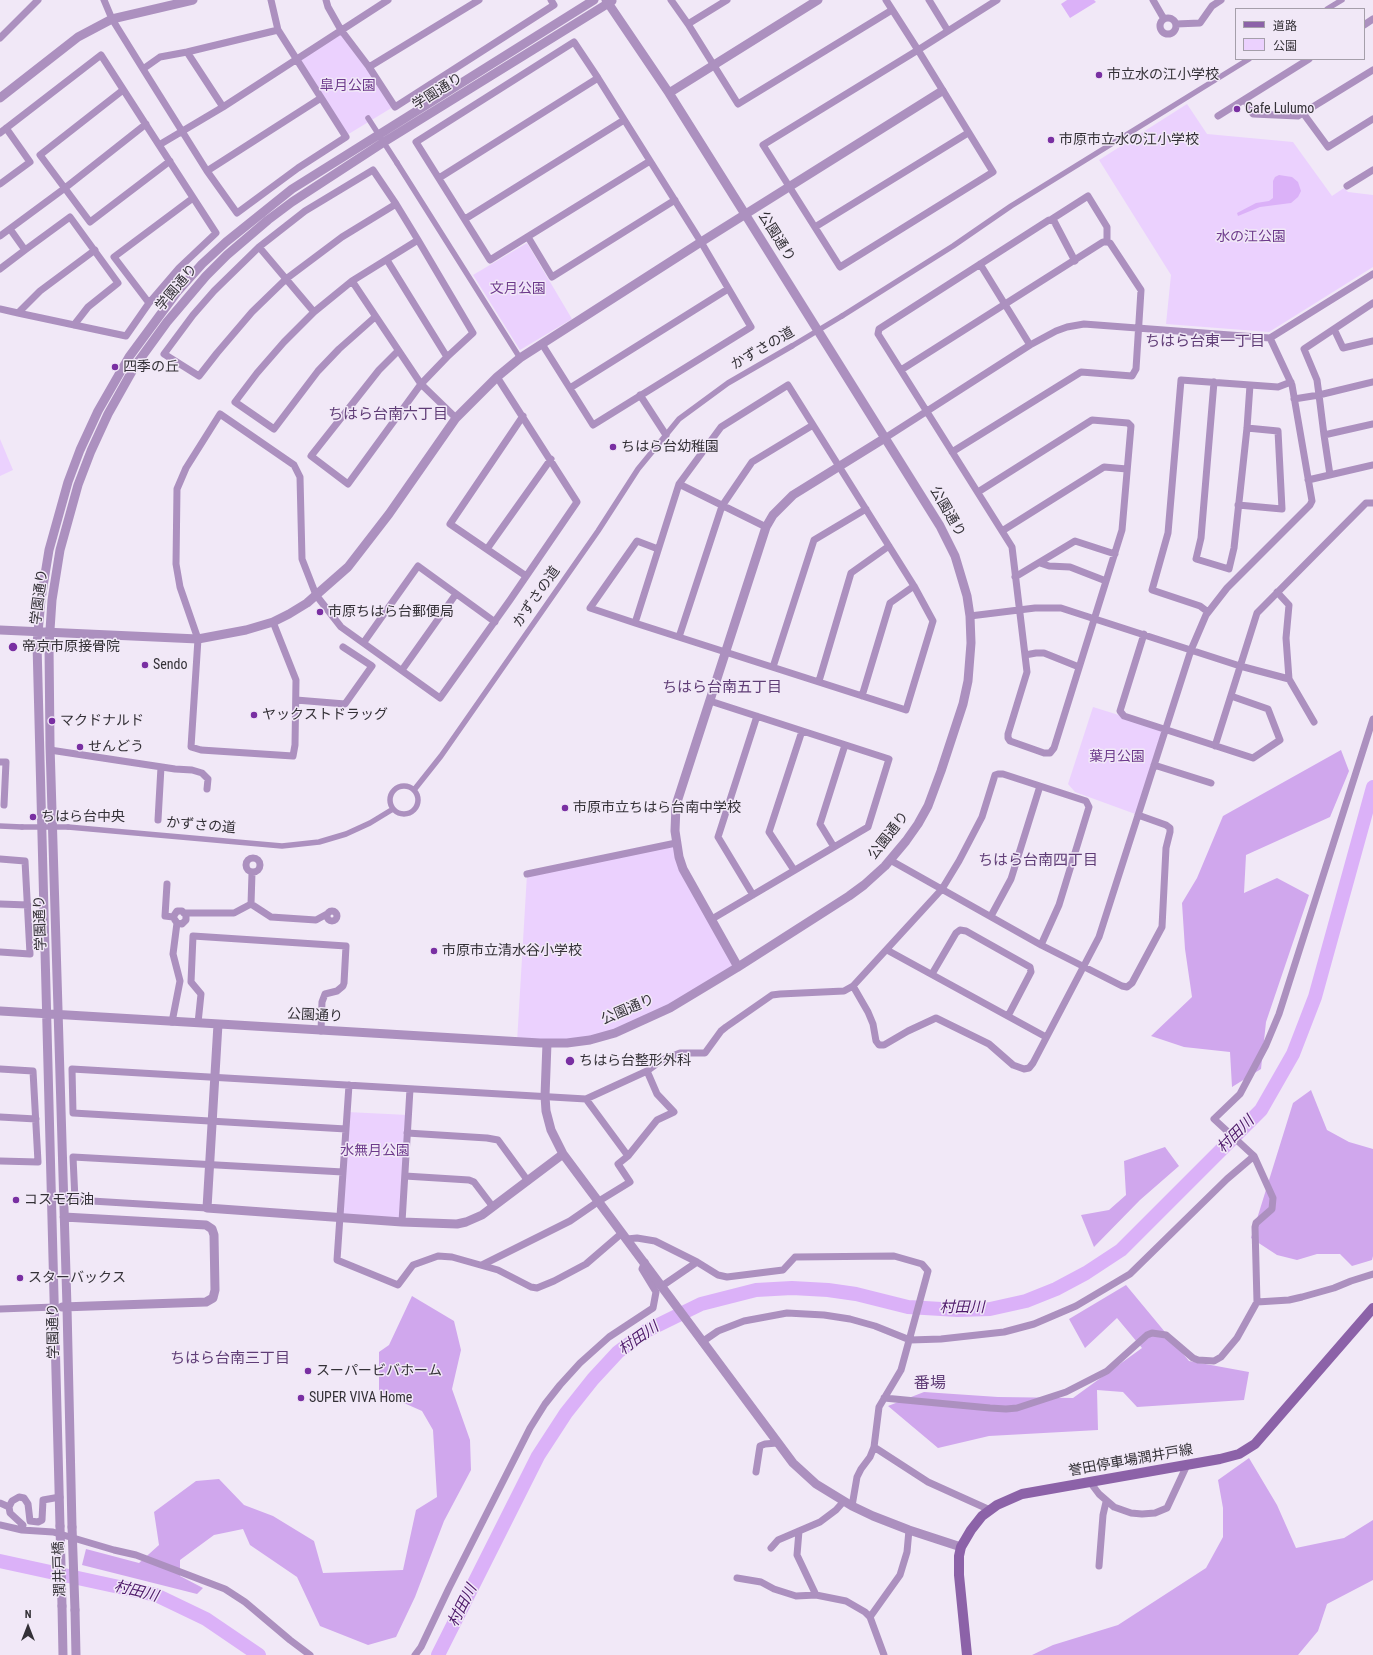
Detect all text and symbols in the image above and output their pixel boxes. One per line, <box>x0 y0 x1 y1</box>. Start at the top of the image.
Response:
legend <box>1235 8 1365 60</box>
text: 道路 <box>1273 19 1297 33</box>
text: 公園 <box>1273 39 1297 53</box>
place label: 市立水の江小学校 <box>1107 67 1219 83</box>
street label: 学園通り <box>410 70 466 114</box>
marker: 市立水の江小学校 <box>1094 70 1104 80</box>
park label: 皐月公園 <box>320 78 376 94</box>
place label: Cafe Lulumo <box>1245 101 1314 117</box>
marker: Cafe Lulumo <box>1232 104 1242 114</box>
place label: 市原市立水の江小学校 <box>1059 132 1199 148</box>
marker: 市原市立水の江小学校 <box>1046 135 1056 145</box>
street label: 公園通り <box>754 209 798 265</box>
park label: 水の江公園 <box>1216 229 1286 245</box>
street label: 学園通り <box>153 261 201 315</box>
park label: 文月公園 <box>490 281 546 297</box>
street label: かずさの道 <box>728 324 798 374</box>
district label: ちはら台東一丁目 <box>1145 333 1265 351</box>
place label: 四季の丘 <box>123 359 179 375</box>
marker: 四季の丘 <box>110 362 120 372</box>
district label: ちはら台南六丁目 <box>328 406 448 424</box>
place label: ちはら台幼稚園 <box>621 439 719 455</box>
marker: ちはら台幼稚園 <box>608 442 618 452</box>
street label: 公園通り <box>926 484 968 540</box>
street label: かずさの道 <box>510 564 564 630</box>
street label: 学園通り <box>28 568 52 626</box>
place label: 市原ちはら台郵便局 <box>328 604 454 620</box>
marker: 市原ちはら台郵便局 <box>315 607 325 617</box>
place label: 帝京市原接骨院 <box>22 639 120 655</box>
marker: 帝京市原接骨院 <box>7 641 19 653</box>
place label: Sendo <box>153 657 188 673</box>
marker: Sendo <box>140 660 150 670</box>
district label: ちはら台南五丁目 <box>662 679 782 697</box>
place label: ヤックストドラッグ <box>262 707 388 723</box>
marker: ヤックストドラッグ <box>249 710 259 720</box>
place label: マクドナルド <box>60 713 144 729</box>
marker: マクドナルド <box>47 716 57 726</box>
place label: せんどう <box>88 739 144 755</box>
marker: せんどう <box>75 742 85 752</box>
park label: 葉月公園 <box>1089 749 1145 765</box>
place label: 市原市立ちはら台南中学校 <box>573 800 741 816</box>
marker: 市原市立ちはら台南中学校 <box>560 803 570 813</box>
place label: ちはら台中央 <box>41 809 125 825</box>
street label: 公園通り <box>865 809 913 863</box>
marker: ちはら台中央 <box>28 812 38 822</box>
street label: かずさの道 <box>165 815 237 837</box>
district label: ちはら台南四丁目 <box>978 852 1098 870</box>
street label: 学園通り <box>32 895 50 951</box>
place label: 市原市立清水谷小学校 <box>442 943 582 959</box>
marker: 市原市立清水谷小学校 <box>429 946 439 956</box>
street label: 公園通り <box>599 991 657 1029</box>
street label: 公園通り <box>287 1006 343 1026</box>
place label: ちはら台整形外科 <box>579 1053 691 1069</box>
marker: ちはら台整形外科 <box>564 1055 576 1067</box>
water label: 村田川 <box>1214 1113 1258 1157</box>
park label: 水無月公園 <box>340 1143 410 1159</box>
place label: コスモ石油 <box>24 1192 94 1208</box>
marker: コスモ石油 <box>11 1195 21 1205</box>
place label: スターバックス <box>28 1270 126 1286</box>
marker: スターバックス <box>15 1273 25 1283</box>
water label: 村田川 <box>940 1299 984 1317</box>
street label: 学園通り <box>45 1303 63 1359</box>
water label: 村田川 <box>615 1319 663 1359</box>
district label: ちはら台南三丁目 <box>170 1350 290 1368</box>
place label: スーパービバホーム <box>316 1363 442 1379</box>
marker: スーパービバホーム <box>303 1366 313 1376</box>
district label: 番場 <box>914 1374 946 1394</box>
place label: SUPER VIVA Home <box>309 1390 412 1406</box>
marker: SUPER VIVA Home <box>296 1393 306 1403</box>
street label: 誉田停車場潤井戸線 <box>1067 1442 1195 1480</box>
street label: 潤井戸橋 <box>51 1541 69 1597</box>
water label: 村田川 <box>112 1578 160 1606</box>
water label: 村田川 <box>445 1582 481 1630</box>
north arrow <box>8 1607 48 1647</box>
text: N <box>25 1608 31 1621</box>

